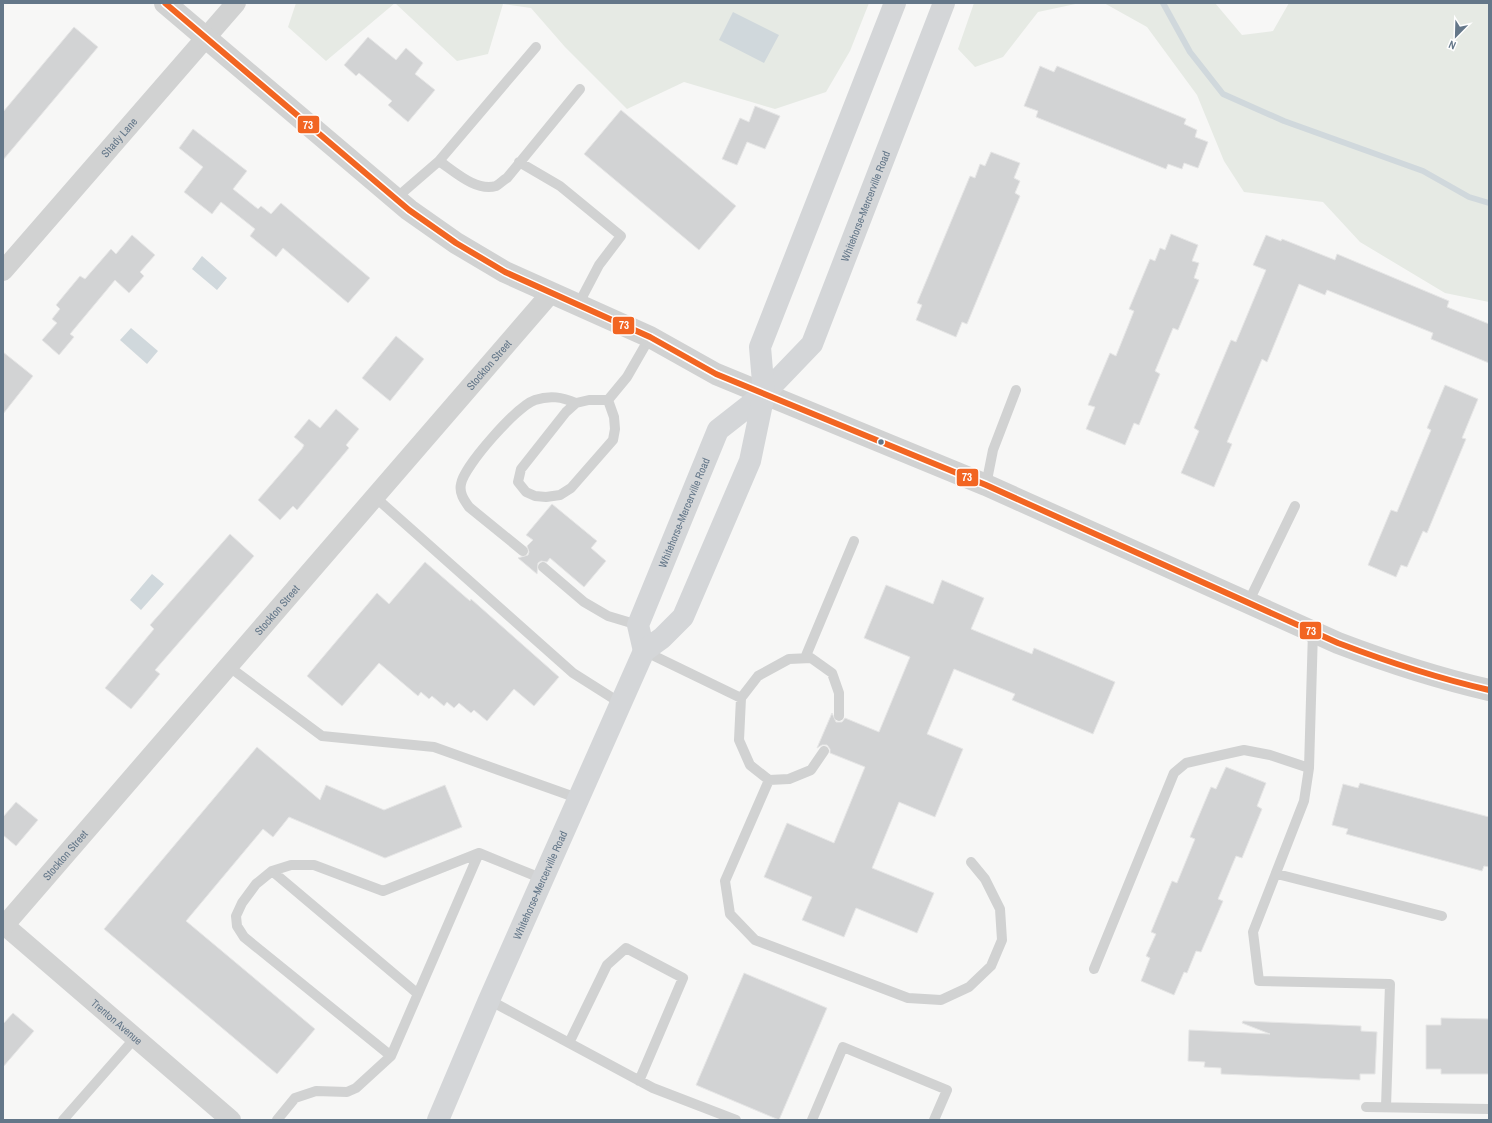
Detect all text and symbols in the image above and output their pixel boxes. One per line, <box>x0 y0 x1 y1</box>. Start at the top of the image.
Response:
north arrow <box>1436 16 1476 56</box>
text: N <box>1446 37 1458 53</box>
street label: Shady Lane <box>98 115 140 160</box>
line badge: 73 <box>297 115 320 134</box>
text: 73 <box>303 118 313 132</box>
street label: Whitehorse-Mercerville Road <box>838 149 893 264</box>
line badge: 73 <box>612 316 635 335</box>
text: 73 <box>619 318 629 332</box>
street label: Stockton Street <box>463 337 515 393</box>
unlabelled marker <box>876 437 886 447</box>
street label: Whitehorse-Mercerville Road <box>655 456 713 570</box>
line badge: 73 <box>956 468 979 487</box>
text: 73 <box>962 470 972 484</box>
street label: Stockton Street <box>251 582 303 638</box>
line badge: 73 <box>1299 621 1322 640</box>
text: 73 <box>1306 624 1316 638</box>
street label: Stockton Street <box>40 827 91 883</box>
street label: Whitehorse-Mercerville Road <box>510 829 570 942</box>
street label: Trenton Avenue <box>88 996 145 1048</box>

